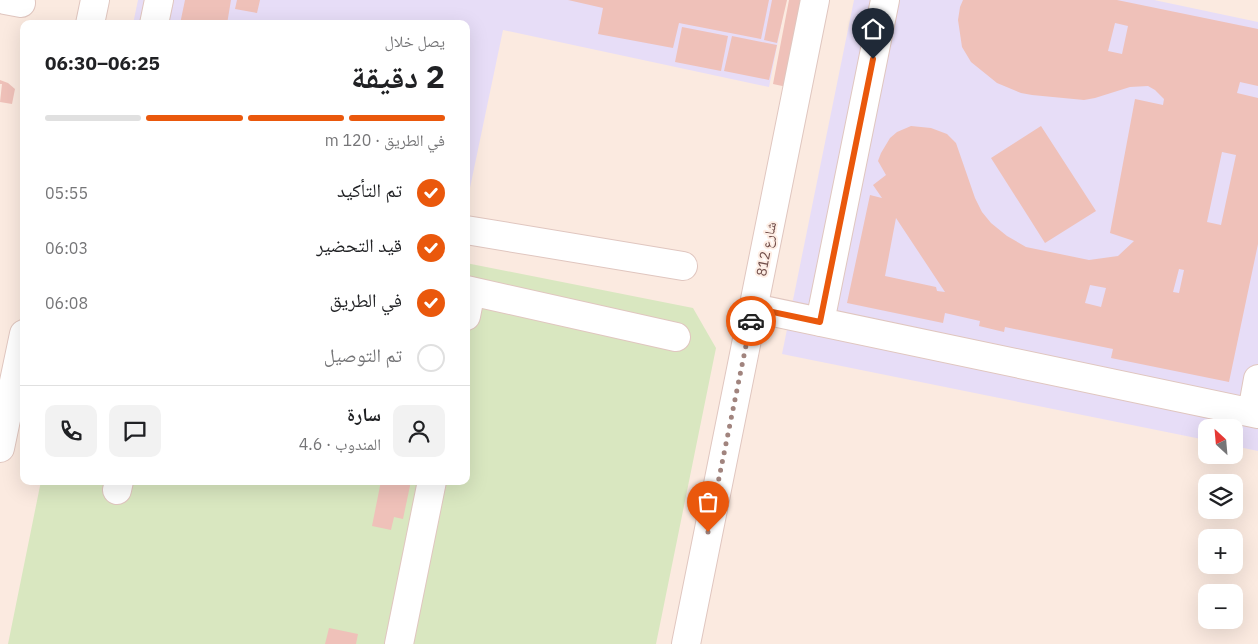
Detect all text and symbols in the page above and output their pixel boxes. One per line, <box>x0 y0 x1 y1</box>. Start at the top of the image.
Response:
pin <box>852 8 894 59</box>
icon: home <box>859 15 887 43</box>
text: يصل خلال <box>384 31 445 51</box>
text: 06:25–06:30 <box>45 51 160 75</box>
text: 2 دقيقة <box>351 55 445 97</box>
text: في الطريق · 120 m <box>325 130 445 150</box>
text: تم التأكيد <box>337 178 402 202</box>
icon: check <box>417 179 445 207</box>
text: 05:55 <box>45 183 88 203</box>
street label: شارع 812 <box>752 220 781 278</box>
text: قيد التحضير <box>316 233 402 257</box>
icon: check <box>417 234 445 262</box>
text: 06:03 <box>45 238 88 258</box>
text: في الطريق <box>330 288 402 312</box>
icon: check <box>417 289 445 317</box>
text: 06:08 <box>45 293 88 313</box>
courier <box>726 296 776 346</box>
icon: car <box>737 307 765 335</box>
text: تم التوصيل <box>324 343 402 367</box>
text: سارة <box>347 402 381 426</box>
button: phone <box>45 405 97 457</box>
button: chat <box>109 405 161 457</box>
button: person <box>393 405 445 457</box>
north arrow <box>1198 419 1242 464</box>
map controls <box>1198 419 1243 629</box>
text: المندوب · 4.6 <box>299 434 381 454</box>
button: layers <box>1198 474 1243 519</box>
pin <box>687 481 729 532</box>
icon: bag <box>694 488 722 516</box>
button: + <box>1198 529 1243 574</box>
button: − <box>1198 584 1243 629</box>

